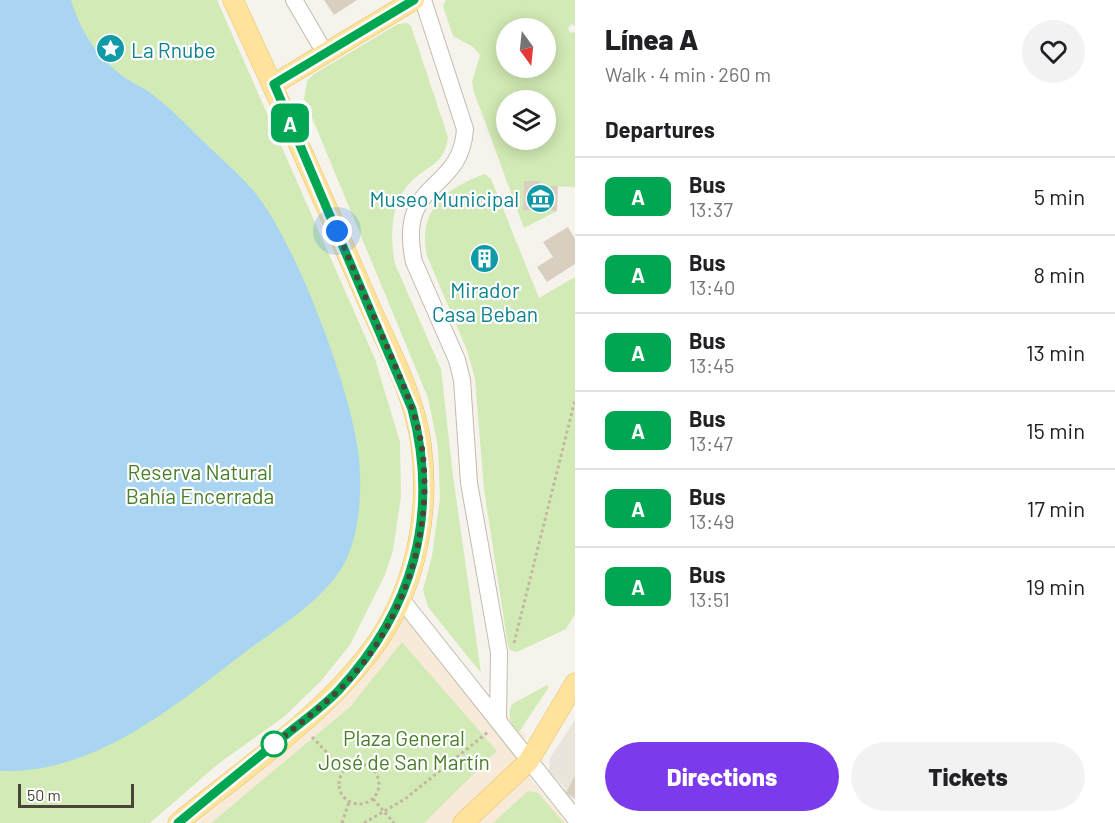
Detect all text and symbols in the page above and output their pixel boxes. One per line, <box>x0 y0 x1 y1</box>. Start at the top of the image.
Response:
north arrow <box>496 18 556 78</box>
map controls <box>496 18 556 150</box>
button: heart <box>1022 20 1085 83</box>
text: Línea A <box>605 22 699 56</box>
place icon: La Rnube <box>94 33 126 65</box>
place label: La Rnube <box>131 37 216 62</box>
text: Walk · 4 min · 260 m <box>605 62 771 86</box>
button: layers <box>496 90 556 150</box>
line badge: A <box>270 104 310 142</box>
text: A <box>283 111 297 136</box>
text: Departures <box>605 116 715 142</box>
text: Bus <box>689 171 726 197</box>
museum icon: Museo Municipal <box>524 182 556 214</box>
text: 5 min <box>1034 183 1085 209</box>
text: A <box>631 184 645 209</box>
place label: Museo Municipal <box>369 186 519 211</box>
text: 13:37 <box>689 197 733 221</box>
your location <box>322 216 352 246</box>
building icon: Mirador Casa Beban <box>469 242 501 274</box>
text: Bus <box>689 249 726 275</box>
text: 8 min <box>1033 261 1085 287</box>
text: A <box>631 262 645 287</box>
text: 13:40 <box>689 275 735 299</box>
place label: Mirador Casa Beban <box>432 277 538 326</box>
text: Bus <box>689 327 726 353</box>
text: 13 min <box>1026 339 1085 365</box>
text: A <box>631 340 645 365</box>
text: 13:45 <box>689 353 734 377</box>
text: Bus <box>689 405 726 431</box>
text: 15 min <box>1026 417 1085 443</box>
text: A <box>631 418 645 443</box>
text: 13:47 <box>689 431 733 455</box>
park label: Reserva Natural Bahía Encerrada <box>126 459 274 508</box>
text: Bus <box>689 483 726 509</box>
text: 17 min <box>1027 495 1085 521</box>
text: A <box>631 496 645 521</box>
text: 13:49 <box>689 509 735 533</box>
text: Bus <box>689 561 726 587</box>
text: 19 min <box>1026 573 1085 599</box>
text: A <box>631 574 645 599</box>
text: 13:51 <box>689 587 730 611</box>
park label: Plaza General José de San Martín <box>318 725 490 774</box>
unlabelled marker <box>261 731 287 757</box>
button: Directions <box>605 742 839 811</box>
button: Tickets <box>851 742 1085 811</box>
scale bar <box>18 781 134 808</box>
text: 50 m <box>27 785 61 804</box>

